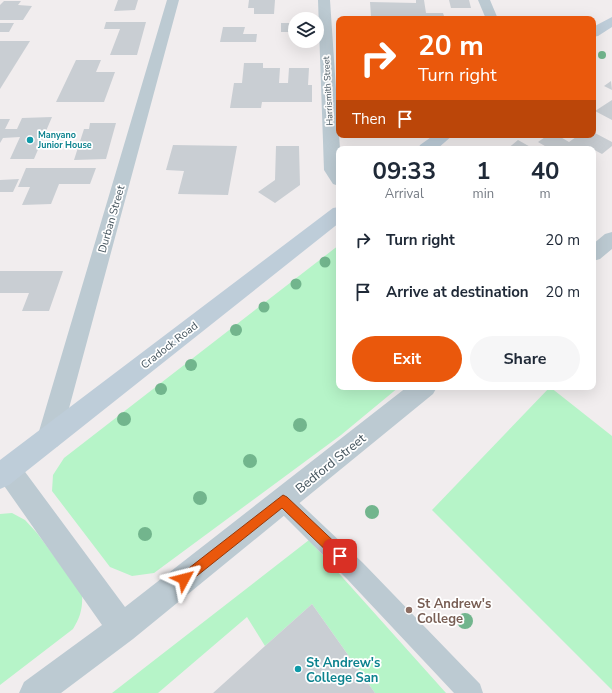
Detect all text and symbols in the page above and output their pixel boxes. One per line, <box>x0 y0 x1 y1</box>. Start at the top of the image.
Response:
map controls <box>288 12 324 48</box>
button: layers <box>288 12 324 48</box>
text: 20 m <box>418 27 484 65</box>
icon: right <box>352 32 404 84</box>
street label: Harrismith Street <box>320 55 336 126</box>
text: Turn right <box>418 63 497 87</box>
icon: arrive <box>394 108 416 130</box>
text: Then <box>352 109 386 129</box>
place label: Manyano Junior House <box>37 129 92 151</box>
marker: Manyano Junior House <box>25 135 35 145</box>
text: 09:33 <box>373 155 436 187</box>
text: 1 <box>476 155 491 187</box>
text: 40 <box>531 155 559 187</box>
street label: Durban Street <box>95 183 128 255</box>
text: Arrival <box>385 185 424 203</box>
text: min <box>473 185 494 203</box>
text: m <box>539 185 551 203</box>
icon: right <box>352 229 374 251</box>
text: Turn right <box>386 230 455 250</box>
text: 20 m <box>545 230 580 250</box>
icon: arrive <box>352 281 374 303</box>
text: Arrive at destination <box>386 282 529 302</box>
text: 20 m <box>545 282 580 302</box>
street label: Cradock Road <box>138 318 201 372</box>
button: Exit <box>352 336 462 382</box>
button: Share <box>470 336 580 382</box>
street label: Bedford Street <box>292 430 370 498</box>
pin <box>323 539 357 573</box>
icon: arrive <box>329 545 351 567</box>
position arrow <box>163 558 205 600</box>
place label: St Andrew's College <box>417 595 491 628</box>
marker: St Andrew's College <box>404 605 414 615</box>
place label: St Andrew's College San <box>306 654 380 687</box>
marker: St Andrew's College San <box>293 664 303 674</box>

